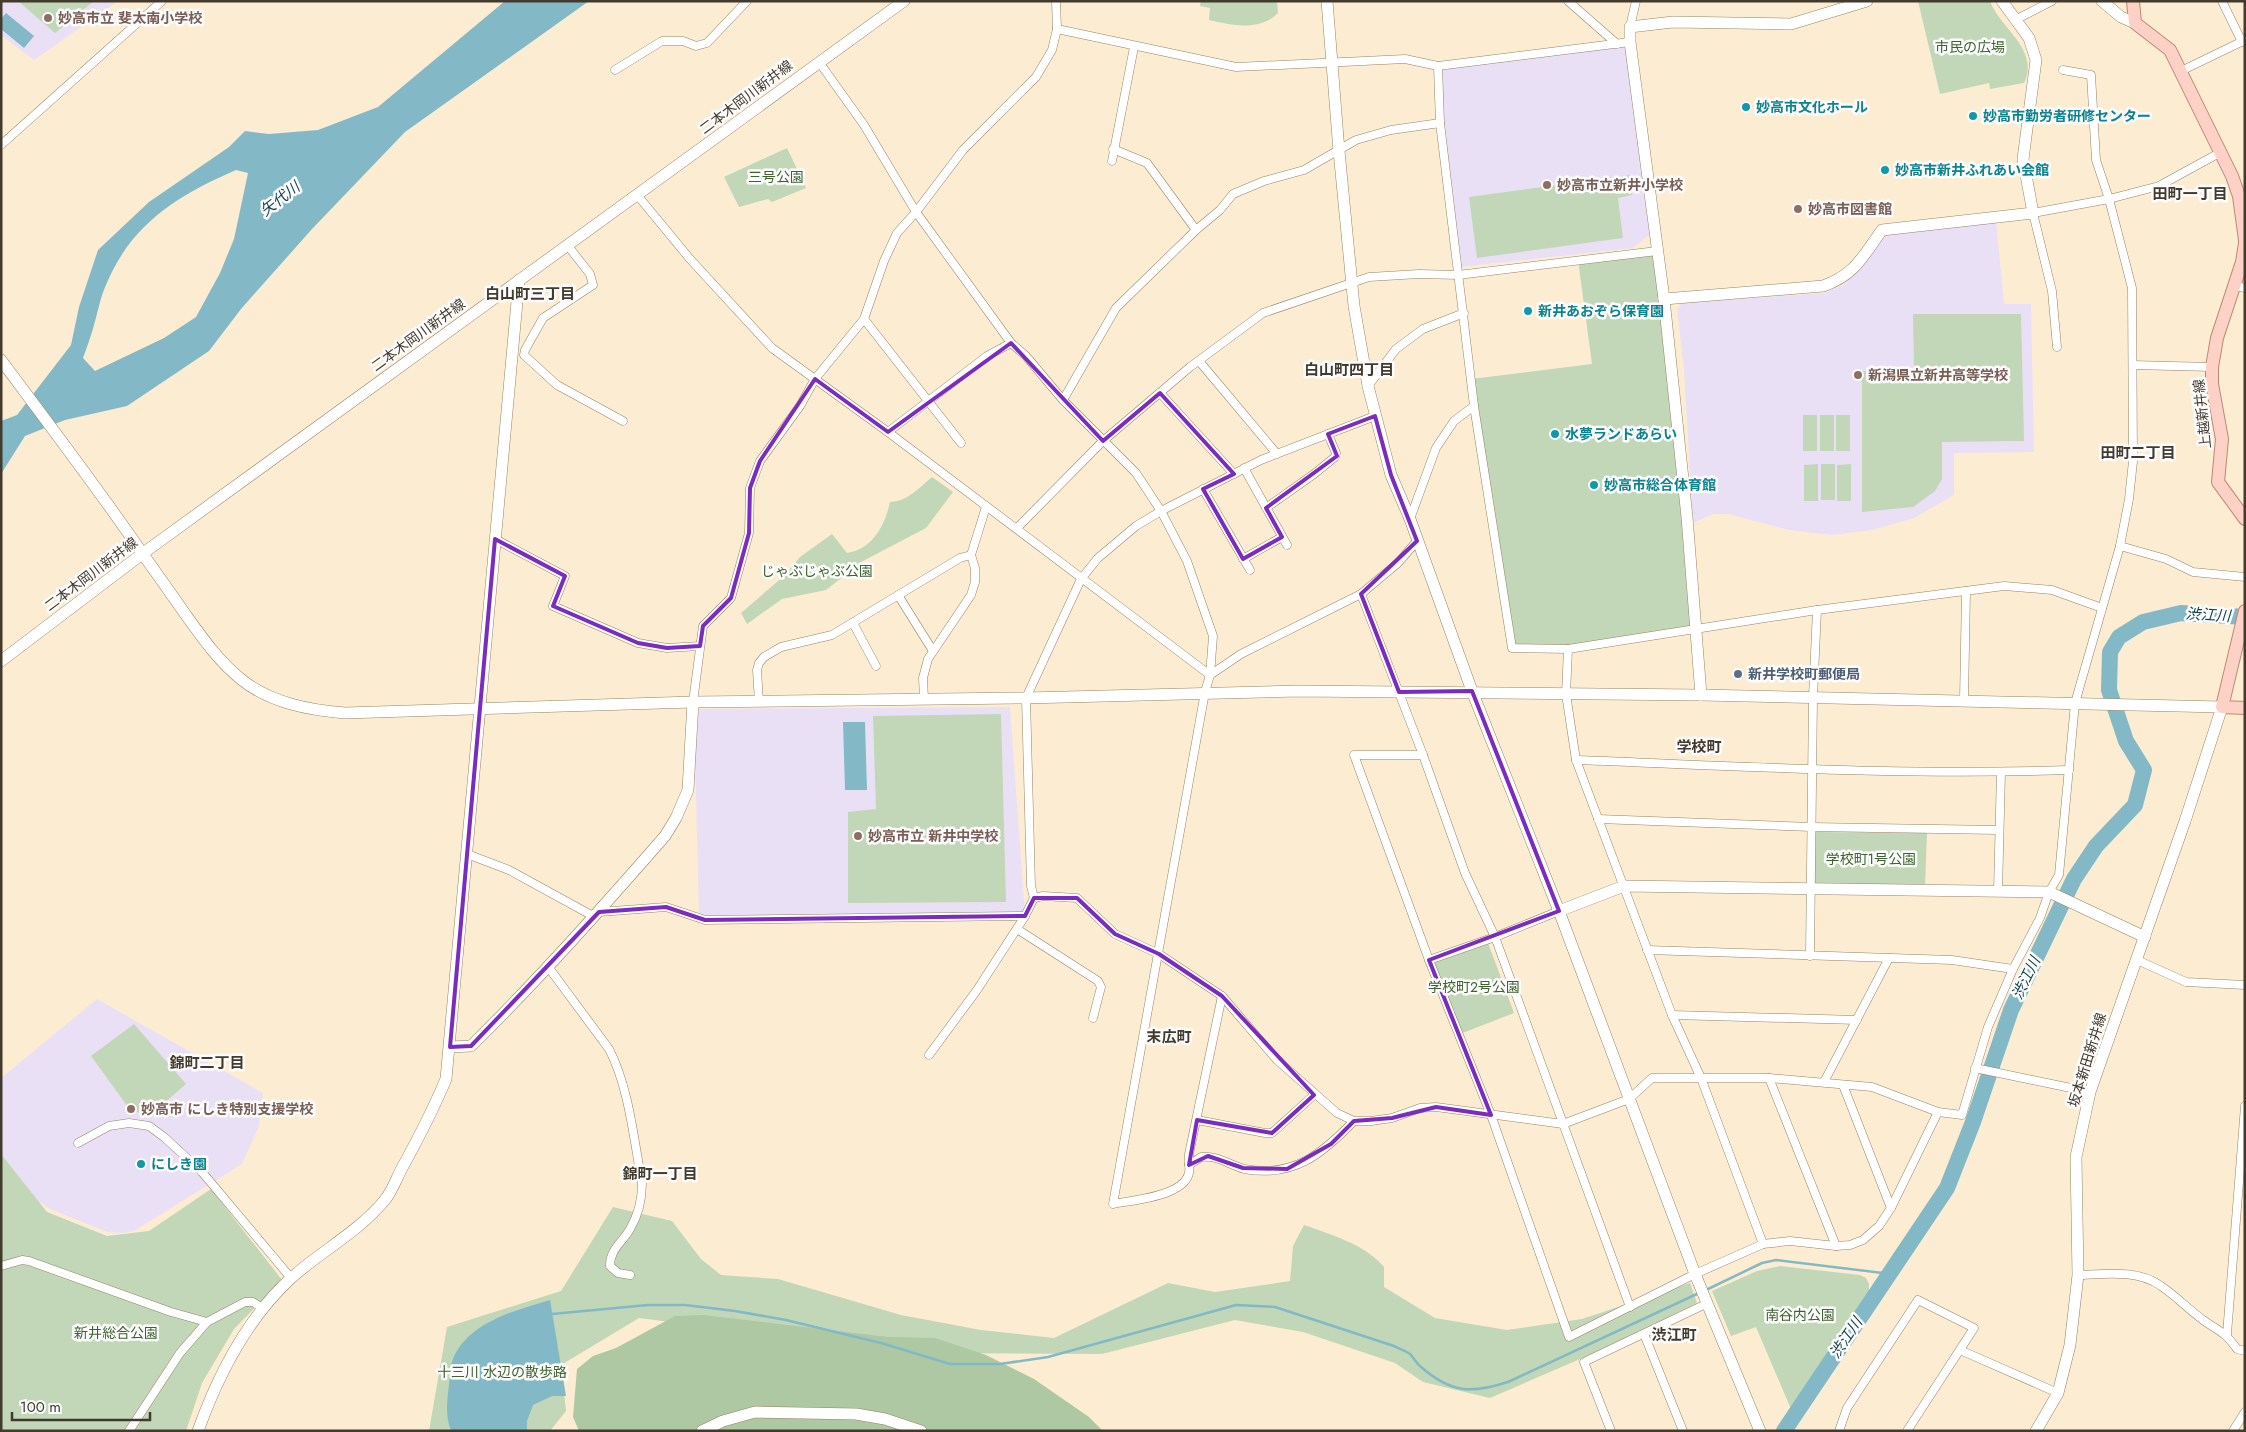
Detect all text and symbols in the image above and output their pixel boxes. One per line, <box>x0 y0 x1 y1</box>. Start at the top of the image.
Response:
place label: 妙高市立 斐太南小学校 <box>58 8 202 28</box>
marker: 妙高市立 斐太南小学校 <box>42 12 54 24</box>
park label: 市民の広場 <box>1935 37 2005 57</box>
street label: 二本木岡川新井線 <box>695 55 797 139</box>
place label: 妙高市文化ホール <box>1756 97 1868 117</box>
marker: 妙高市文化ホール <box>1740 101 1752 113</box>
place label: 妙高市勤労者研修センター <box>1983 106 2151 126</box>
marker: 妙高市勤労者研修センター <box>1967 110 1979 122</box>
place label: 妙高市新井ふれあい会館 <box>1895 160 2049 180</box>
marker: 妙高市新井ふれあい会館 <box>1879 164 1891 176</box>
park label: 三号公園 <box>748 167 804 187</box>
water label: 矢代川 <box>255 175 306 222</box>
place label: 妙高市立新井小学校 <box>1557 175 1683 195</box>
marker: 妙高市立新井小学校 <box>1541 179 1553 191</box>
district label: 田町一丁目 <box>2152 183 2228 205</box>
place label: 妙高市図書館 <box>1808 199 1892 219</box>
marker: 妙高市図書館 <box>1792 203 1804 215</box>
district label: 白山町三丁目 <box>485 283 575 305</box>
street label: 二本木岡川新井線 <box>367 294 469 376</box>
place label: 新井あおぞら保育園 <box>1538 301 1664 321</box>
marker: 新井あおぞら保育園 <box>1522 305 1534 317</box>
district label: 白山町四丁目 <box>1304 359 1394 381</box>
place label: 新潟県立新井高等学校 <box>1868 365 2008 385</box>
marker: 新潟県立新井高等学校 <box>1852 369 1864 381</box>
street label: 上越新井線 <box>2188 378 2216 450</box>
place label: 水夢ランドあらい <box>1565 424 1677 444</box>
marker: 水夢ランドあらい <box>1549 428 1561 440</box>
district label: 田町二丁目 <box>2100 442 2176 464</box>
place label: 妙高市総合体育館 <box>1604 475 1716 495</box>
marker: 妙高市総合体育館 <box>1588 479 1600 491</box>
street label: 二本木岡川新井線 <box>40 532 142 616</box>
park label: じゃぶじゃぶ公園 <box>761 561 873 581</box>
water label: 渋江川 <box>2185 603 2233 627</box>
place label: 新井学校町郵便局 <box>1748 664 1860 684</box>
marker: 新井学校町郵便局 <box>1732 668 1744 680</box>
district label: 学校町 <box>1676 736 1722 758</box>
place label: 妙高市立 新井中学校 <box>868 826 998 846</box>
marker: 妙高市立 新井中学校 <box>852 830 864 842</box>
park label: 学校町1号公園 <box>1826 849 1916 869</box>
water label: 渋江川 <box>2006 951 2047 1003</box>
park label: 学校町2号公園 <box>1428 977 1520 997</box>
street label: 坂本新田新井線 <box>2063 1010 2111 1110</box>
district label: 末広町 <box>1146 1026 1192 1048</box>
district label: 錦町二丁目 <box>169 1052 245 1074</box>
place label: 妙高市 にしき特別支援学校 <box>141 1099 313 1119</box>
marker: 妙高市 にしき特別支援学校 <box>125 1103 137 1115</box>
place label: にしき園 <box>151 1154 207 1174</box>
marker: にしき園 <box>135 1158 147 1170</box>
district label: 錦町一丁目 <box>622 1163 698 1185</box>
park label: 南谷内公園 <box>1765 1305 1835 1325</box>
water label: 渋江川 <box>1824 1312 1869 1363</box>
park label: 新井総合公園 <box>74 1323 158 1343</box>
district label: 渋江町 <box>1651 1324 1697 1346</box>
park label: 十三川 水辺の散歩路 <box>437 1362 567 1382</box>
scale bar <box>12 1390 150 1422</box>
text: 100 m <box>20 1396 61 1418</box>

